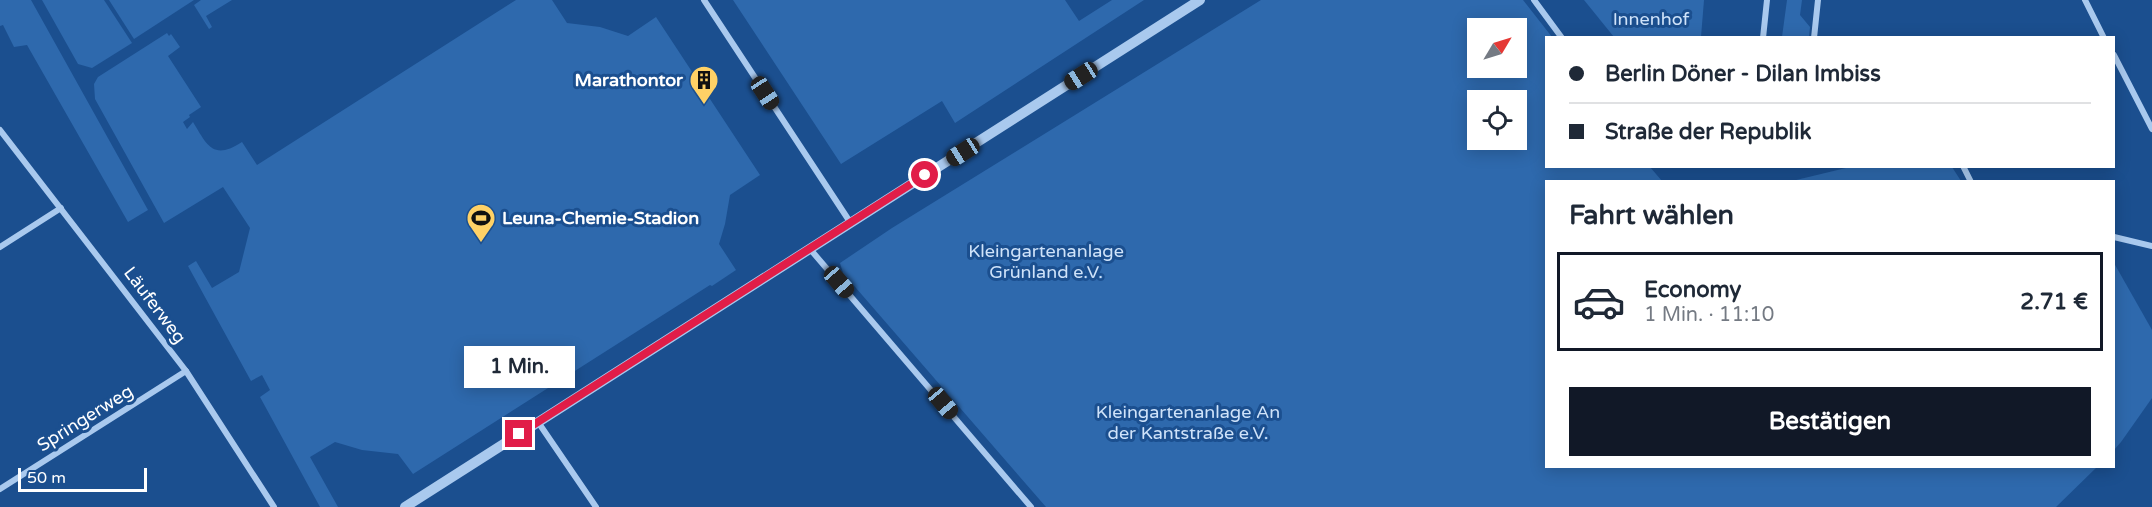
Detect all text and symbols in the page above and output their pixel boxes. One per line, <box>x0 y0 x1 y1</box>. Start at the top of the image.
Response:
park label: Innenhof <box>1613 8 1689 30</box>
north arrow <box>1467 18 1527 78</box>
map controls <box>1467 18 1527 150</box>
car <box>1061 59 1101 93</box>
text: Berlin Döner - Dilan Imbiss <box>1605 61 1881 87</box>
building icon: Marathontor <box>688 64 720 106</box>
place label: Marathontor <box>575 69 684 91</box>
car <box>748 73 782 113</box>
button: locate <box>1467 90 1527 150</box>
text: Straße der Republik <box>1605 119 1812 145</box>
car <box>943 135 983 169</box>
route start <box>911 161 938 188</box>
text: Fahrt wählen <box>1569 199 1734 232</box>
sports icon: Leuna-Chemie-Stadion <box>465 202 497 244</box>
place label: Leuna-Chemie-Stadion <box>502 207 699 229</box>
park label: Kleingartenanlage Grünland e.V. <box>968 240 1124 283</box>
street label: Läuferweg <box>119 262 191 348</box>
car <box>820 263 858 301</box>
icon: car <box>1572 275 1626 329</box>
text: Economy <box>1644 277 1741 303</box>
text: 2.71 € <box>2020 289 2088 315</box>
text: 1 Min. · 11:10 <box>1644 303 1774 327</box>
callout: 1 Min. <box>464 347 574 389</box>
text: 1 Min. <box>490 355 549 379</box>
street label: Springerweg <box>33 380 137 456</box>
car <box>925 383 961 423</box>
button: Bestätigen <box>1569 387 2091 456</box>
park label: Kleingartenanlage An der Kantstraße e.V. <box>1096 401 1280 444</box>
route end <box>505 420 532 447</box>
scale bar <box>18 465 147 492</box>
text: 50 m <box>27 468 66 488</box>

